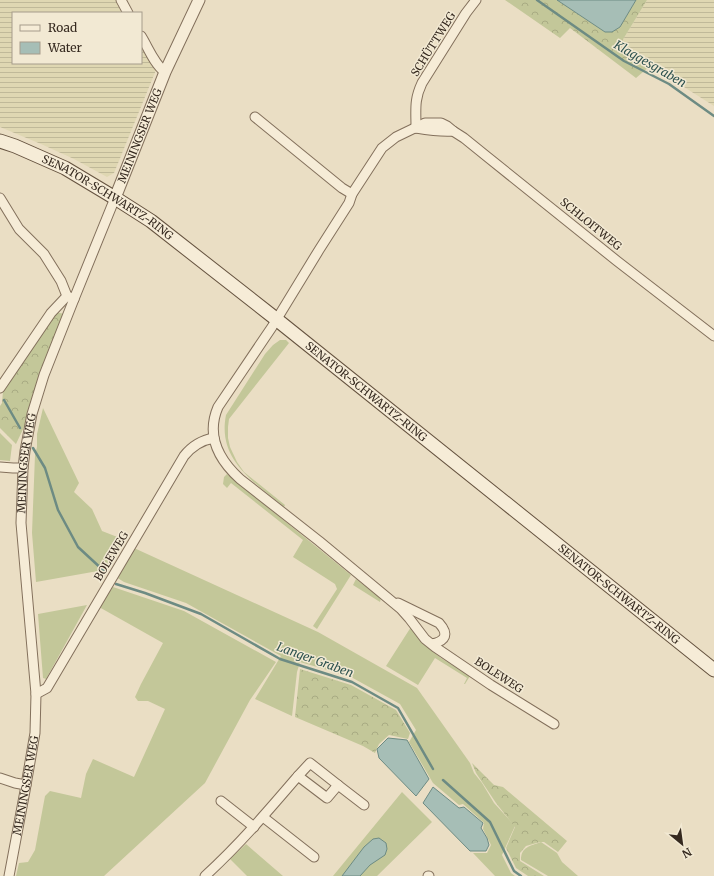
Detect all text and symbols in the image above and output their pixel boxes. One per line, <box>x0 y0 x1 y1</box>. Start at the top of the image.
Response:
street label: SCHÜTTWEG <box>408 9 458 79</box>
legend <box>12 12 142 64</box>
text: Road <box>48 20 77 35</box>
water label: Klaggesgraben <box>611 36 689 90</box>
text: Water <box>47 40 83 55</box>
street label: MEININGSER WEG <box>115 86 165 185</box>
street label: SENATOR-SCHWARTZ-RING <box>40 152 176 243</box>
street label: SCHLOITWEG <box>557 195 625 253</box>
street label: SENATOR-SCHWARTZ-RING <box>303 338 430 444</box>
street label: MEININGSER WEG <box>14 412 39 514</box>
street label: BOLEWEG <box>91 529 131 583</box>
street label: SENATOR-SCHWARTZ-RING <box>555 541 683 647</box>
water label: Langer Graben <box>275 639 356 680</box>
street label: BOLEWEG <box>472 654 526 696</box>
street label: MEININGSER WEG <box>10 735 41 836</box>
north arrow <box>662 824 702 864</box>
text: N <box>679 845 694 861</box>

